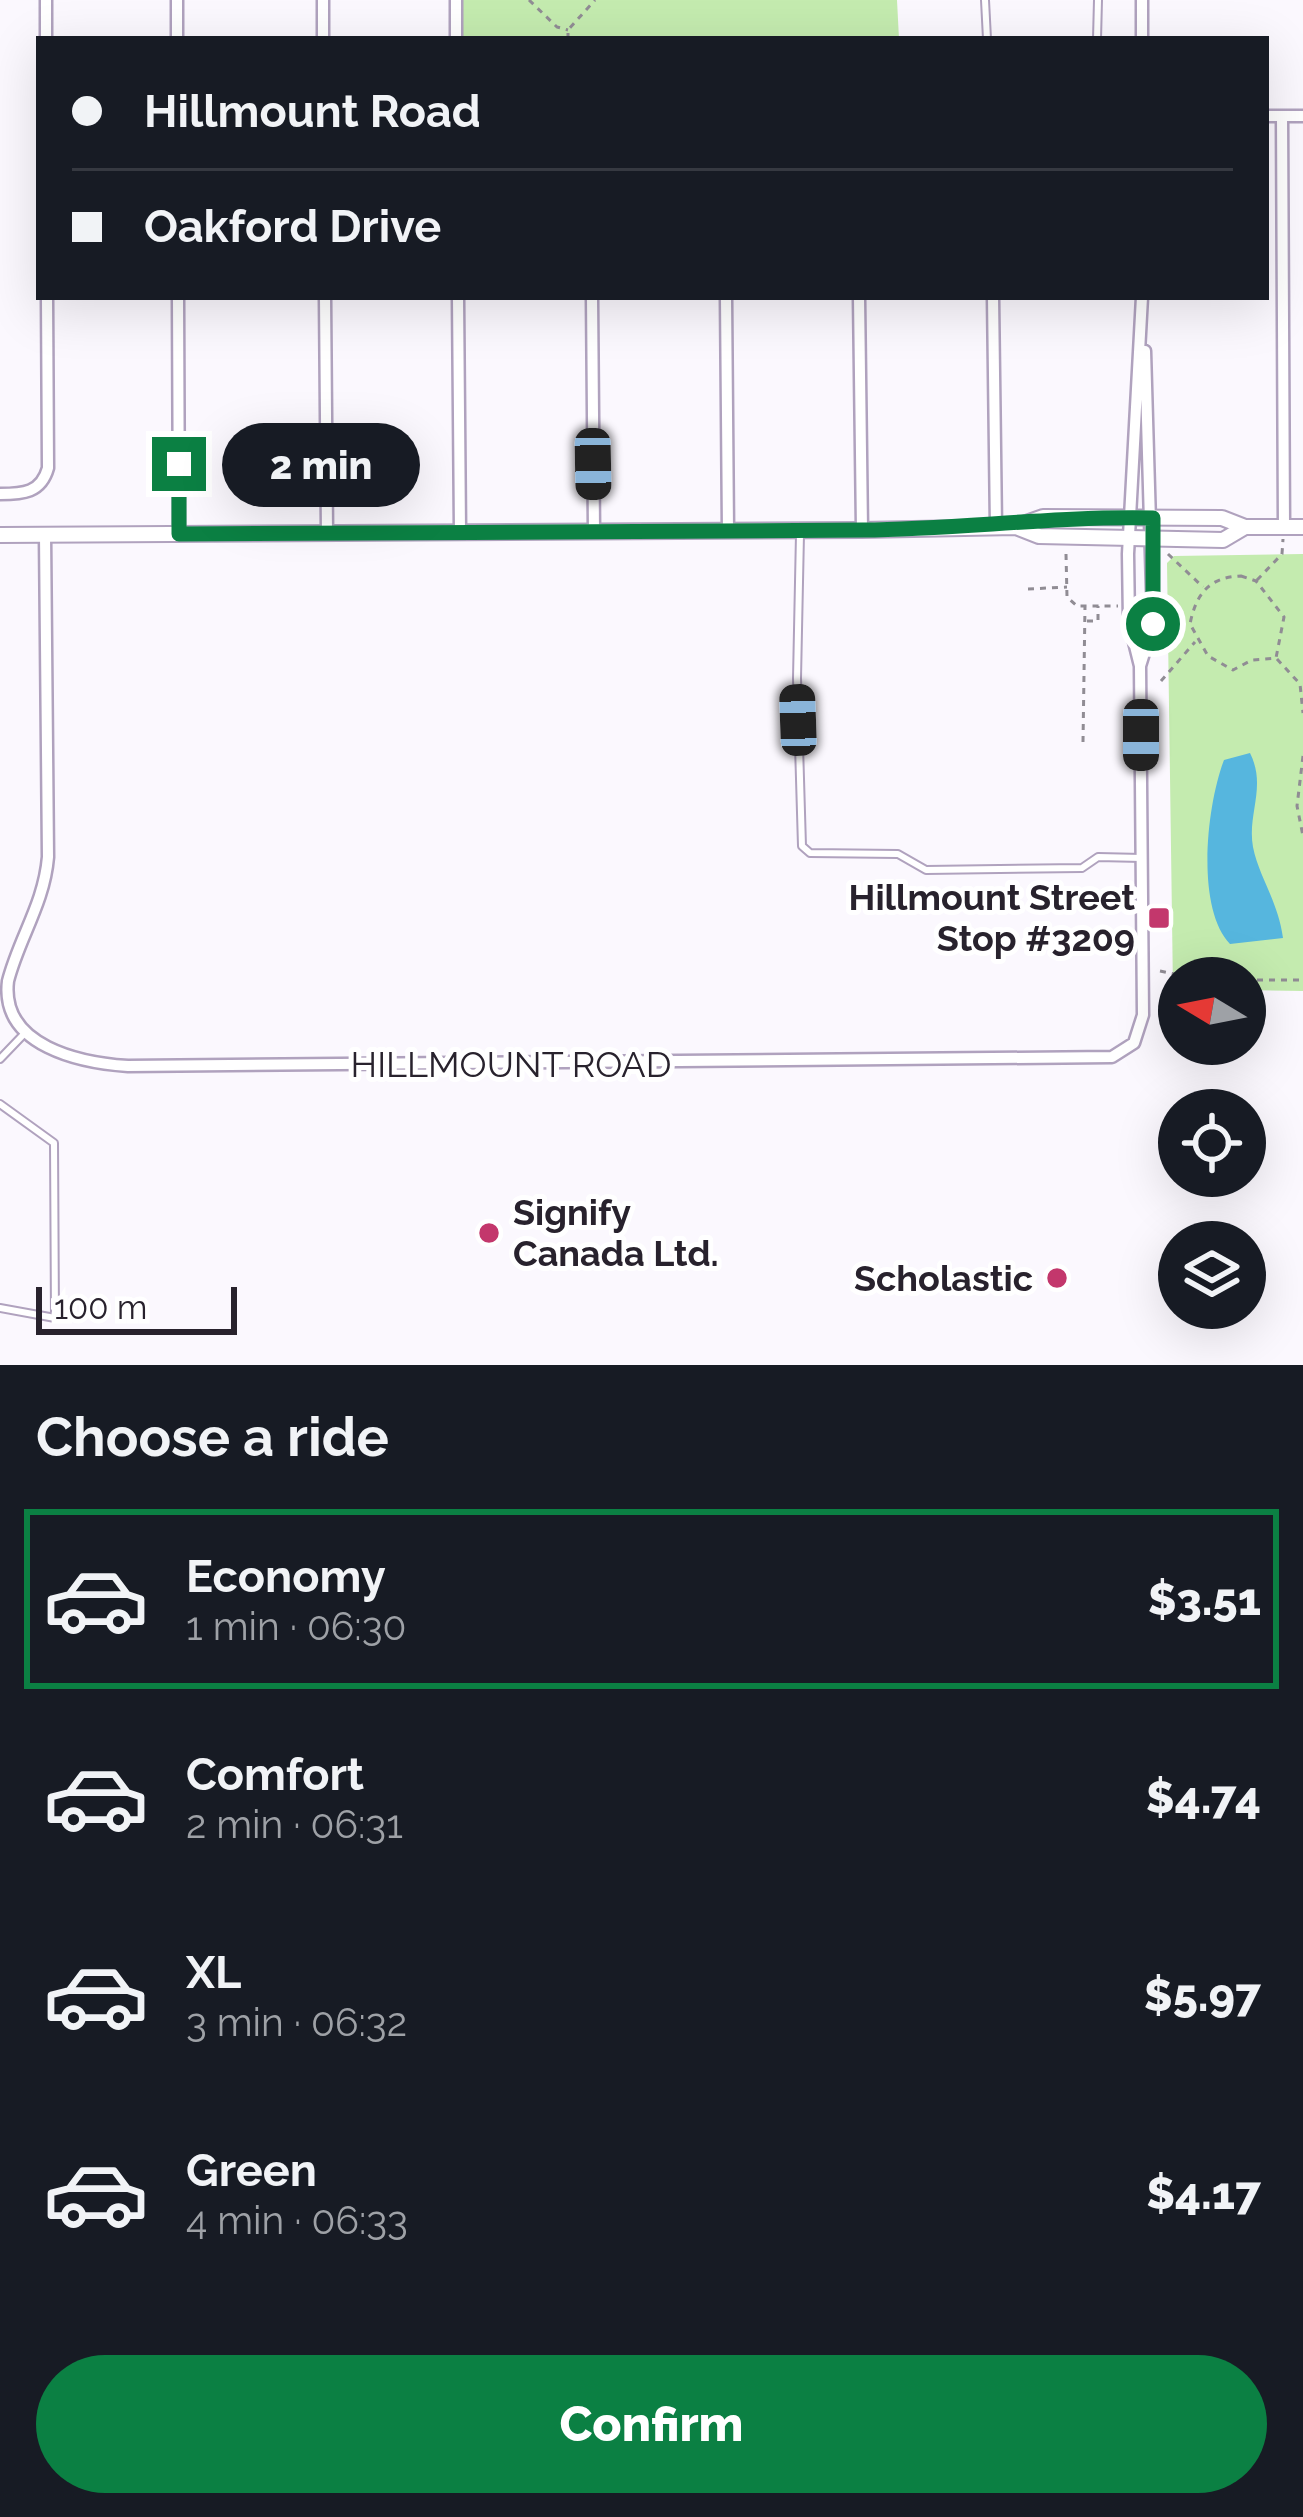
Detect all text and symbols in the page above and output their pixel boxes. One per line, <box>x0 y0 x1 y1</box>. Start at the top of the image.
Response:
text: Hillmount Road <box>144 85 481 138</box>
text: Oakford Drive <box>144 200 441 253</box>
callout: 2 min <box>221 422 419 506</box>
car <box>574 428 612 500</box>
route end <box>152 437 206 491</box>
text: 2 min <box>270 442 372 488</box>
route start <box>1126 597 1180 651</box>
car <box>779 683 817 757</box>
car <box>1123 699 1159 771</box>
place label: Hillmount Street Stop #3209 <box>849 876 1135 959</box>
marker: Hillmount Street Stop #3209 <box>1146 905 1172 931</box>
north arrow <box>1158 957 1266 1065</box>
map controls <box>1158 957 1266 1329</box>
street label: HILLMOUNT ROAD <box>351 1043 671 1085</box>
button: locate <box>1158 1089 1266 1197</box>
place label: Signify Canada Ltd. <box>513 1191 719 1274</box>
marker: Signify Canada Ltd. <box>476 1220 502 1246</box>
button: layers <box>1158 1221 1266 1329</box>
place label: Scholastic <box>854 1257 1033 1299</box>
marker: Scholastic <box>1044 1265 1070 1291</box>
scale bar <box>36 1281 237 1334</box>
text: 100 m <box>54 1288 147 1327</box>
text: Choose a ride <box>36 1405 389 1469</box>
icon: car <box>42 1545 150 1653</box>
text: Economy <box>186 1550 386 1603</box>
text: $3.51 <box>1148 1573 1261 1626</box>
text: 1 min · 06:30 <box>186 1603 406 1649</box>
icon: car <box>42 1743 150 1851</box>
text: Comfort <box>186 1748 364 1801</box>
text: $4.74 <box>1146 1771 1261 1824</box>
text: 2 min · 06:31 <box>186 1801 403 1847</box>
icon: car <box>42 1941 150 2049</box>
text: XL <box>186 1946 241 1999</box>
text: $5.97 <box>1144 1969 1261 2022</box>
text: 3 min · 06:32 <box>186 1999 407 2045</box>
icon: car <box>42 2139 150 2247</box>
text: Green <box>186 2144 317 2197</box>
text: $4.17 <box>1146 2167 1261 2220</box>
text: 4 min · 06:33 <box>186 2197 408 2243</box>
button: Confirm <box>36 2355 1267 2493</box>

